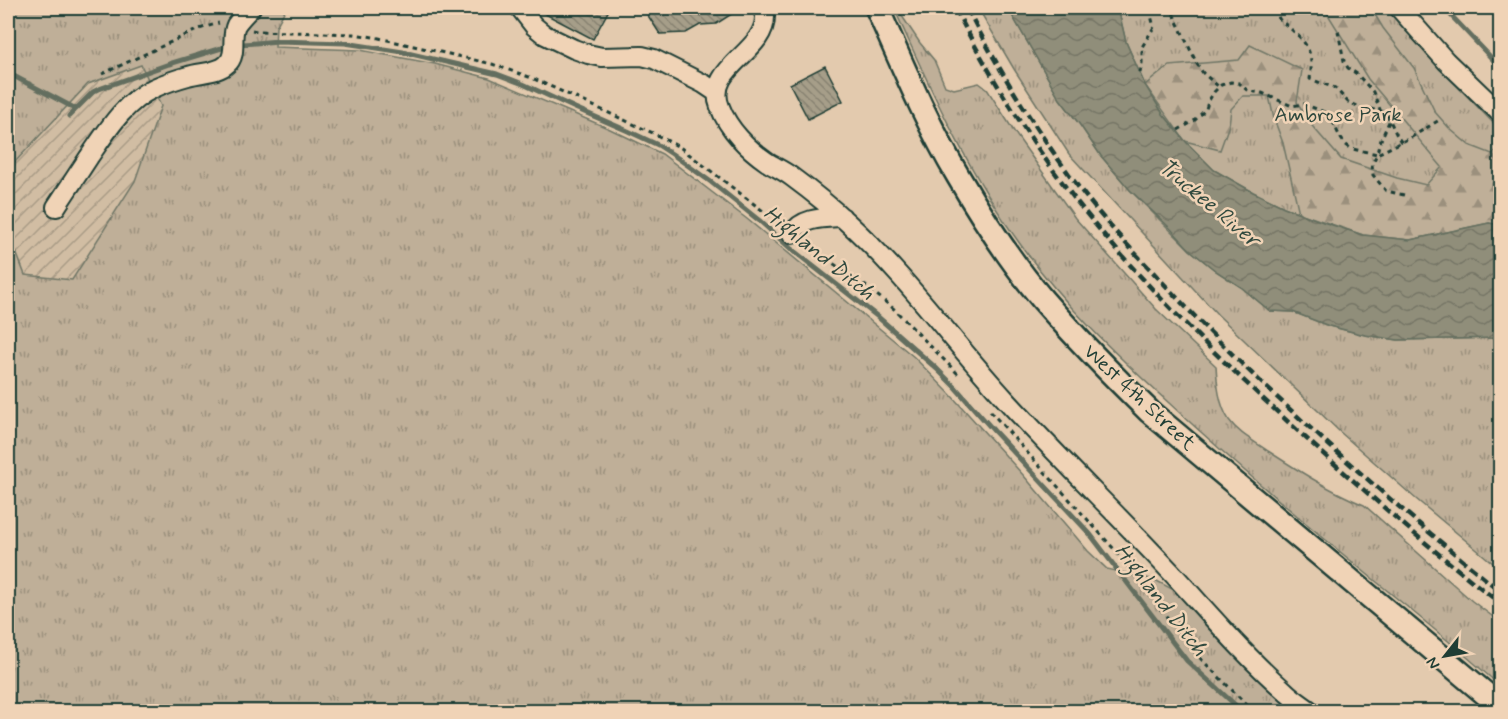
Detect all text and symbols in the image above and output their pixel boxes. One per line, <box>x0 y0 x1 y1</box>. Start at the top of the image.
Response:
park label: Ambrose Park <box>1274 101 1402 129</box>
water label: Truckee River <box>1152 153 1267 256</box>
water label: Highland Ditch <box>755 200 880 310</box>
street label: West 4th Street <box>1077 338 1202 458</box>
water label: Highland Ditch <box>1105 538 1213 664</box>
north arrow <box>1415 626 1475 686</box>
text: N <box>1422 653 1445 673</box>

